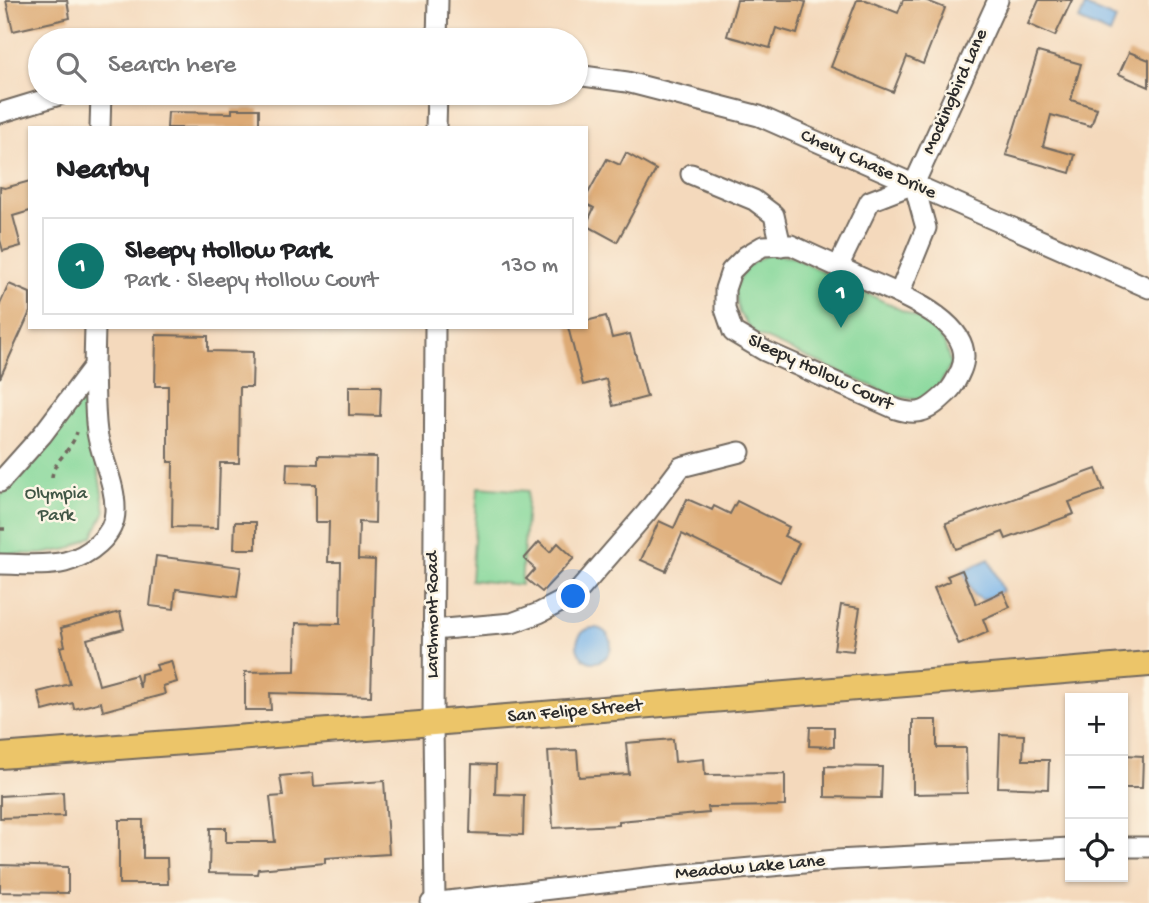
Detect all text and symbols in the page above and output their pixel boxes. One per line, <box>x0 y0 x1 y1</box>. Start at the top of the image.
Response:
street label: Mockingbird Lane <box>918 26 994 158</box>
search box <box>28 28 588 105</box>
icon: search <box>52 48 90 86</box>
text: Search here <box>108 51 236 82</box>
street label: Chevy Chase Drive <box>796 125 940 205</box>
text: Nearby <box>56 154 149 189</box>
text: Sleepy Hollow Park <box>125 237 331 268</box>
text: 1 <box>76 253 86 280</box>
text: 130 m <box>502 253 558 280</box>
text: Park · Sleepy Hollow Court <box>125 268 378 295</box>
pin: 1 <box>818 270 864 328</box>
street label: Sleepy Hollow Court <box>744 329 898 418</box>
park label: Olympia Park <box>25 483 89 528</box>
street label: Larchmont Road <box>422 550 445 679</box>
your location <box>556 579 590 613</box>
map controls <box>1065 693 1128 882</box>
button: + <box>1065 693 1128 756</box>
street label: San Felipe Street <box>507 694 646 729</box>
button: − <box>1065 756 1128 819</box>
button: locate <box>1065 819 1128 882</box>
street label: Meadow Lake Lane <box>674 850 826 886</box>

